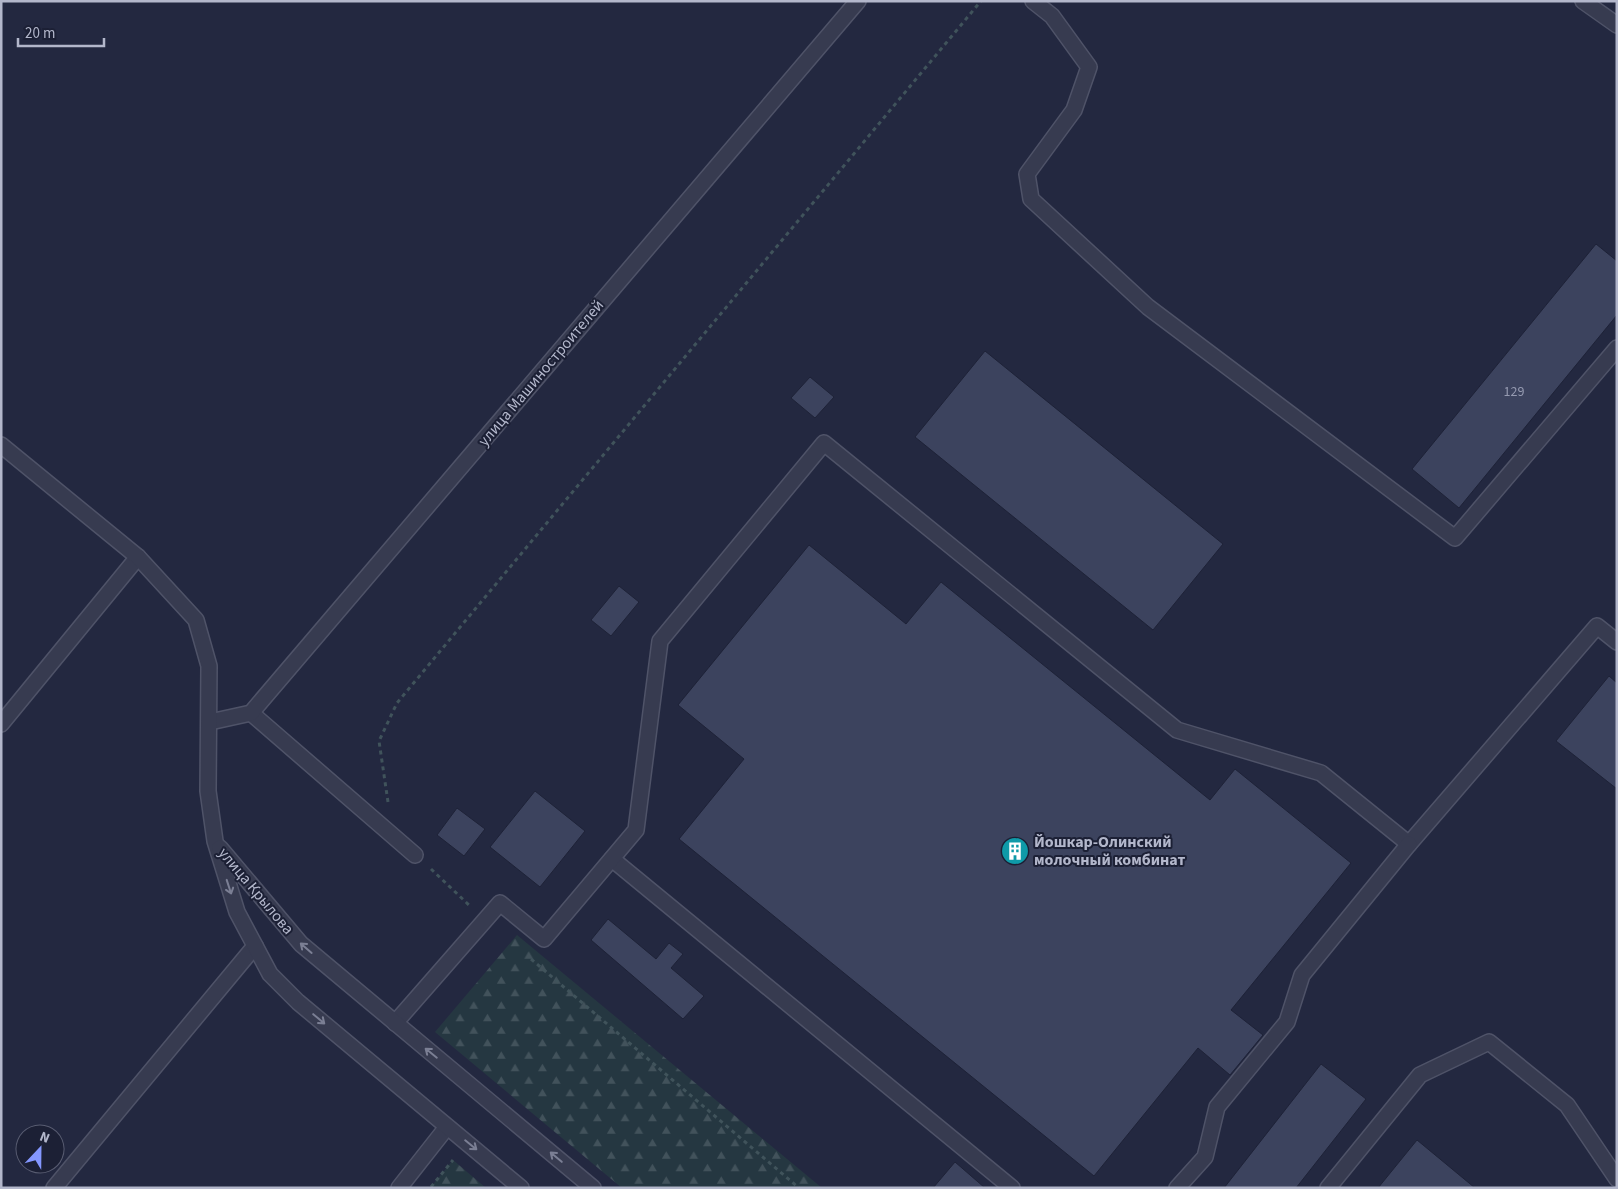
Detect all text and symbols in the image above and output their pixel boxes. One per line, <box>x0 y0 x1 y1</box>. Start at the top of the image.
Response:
scale bar <box>18 15 104 47</box>
text: 20 m <box>25 23 55 44</box>
street label: улица Машиностроителей <box>473 295 609 451</box>
house number: 129 <box>1504 382 1524 402</box>
place label: Йошкар-Олинский молочный комбинат <box>1034 831 1185 871</box>
building icon: Йошкар-Олинский молочный комбинат <box>1000 836 1030 866</box>
street label: улица Крылова <box>213 843 299 939</box>
one-way arrow <box>225 879 235 895</box>
one-way arrow <box>300 943 313 954</box>
one-way arrow <box>312 1014 325 1025</box>
one-way arrow <box>424 1048 437 1059</box>
north arrow <box>15 1124 65 1174</box>
text: N <box>36 1127 53 1149</box>
one-way arrow <box>464 1140 477 1151</box>
one-way arrow <box>550 1151 563 1162</box>

